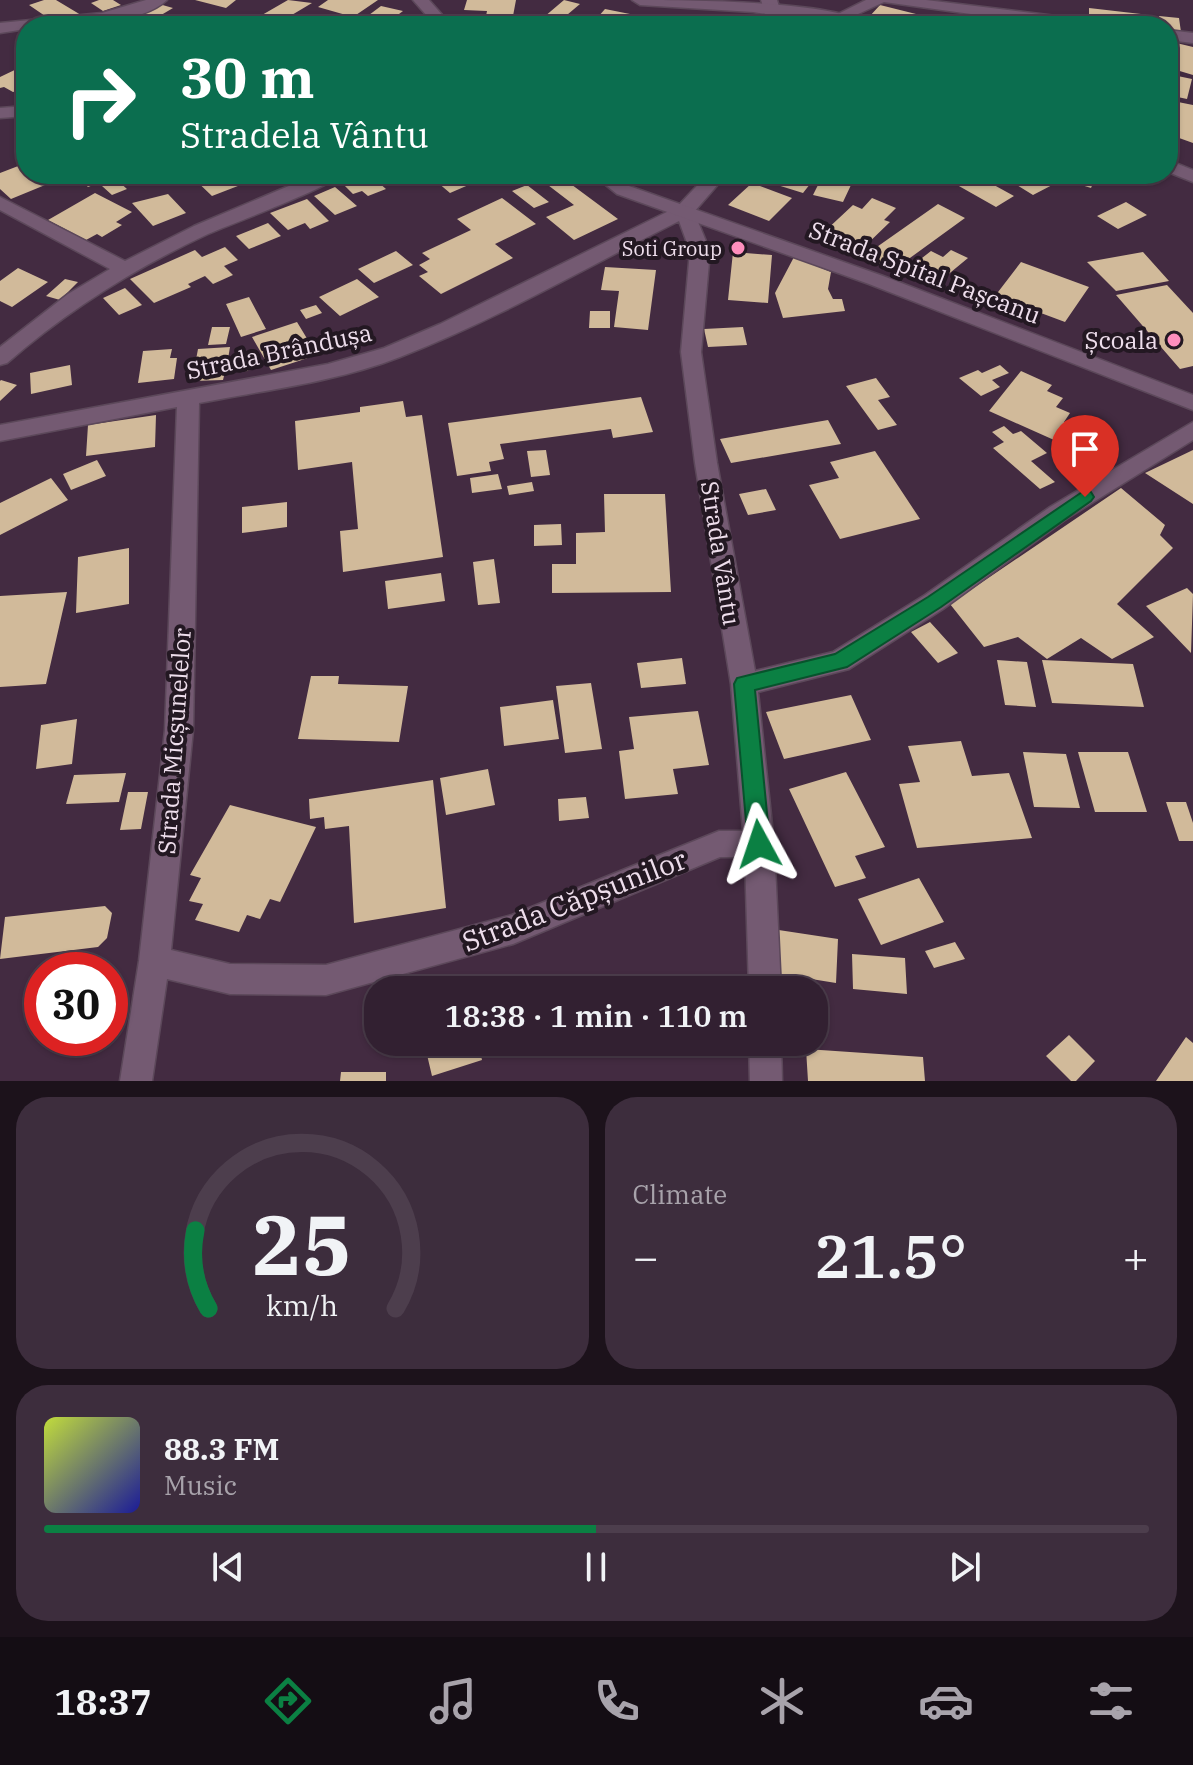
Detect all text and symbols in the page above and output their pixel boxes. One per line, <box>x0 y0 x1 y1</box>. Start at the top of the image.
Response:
text: 30 m <box>180 41 315 113</box>
icon: right <box>48 48 152 152</box>
text: Stradela Vântu <box>180 111 429 158</box>
street label: Strada Spital Pașcanu <box>805 213 1045 331</box>
place label: Soti Group <box>622 235 722 262</box>
marker: Soti Group <box>729 239 747 257</box>
street label: Strada Brândușa <box>183 316 375 386</box>
place label: Școala <box>1085 324 1158 356</box>
marker: Școala <box>1165 331 1183 349</box>
pin <box>1051 415 1119 497</box>
icon: arrive <box>1063 427 1107 471</box>
street label: Strada Vântu <box>694 479 748 628</box>
street label: Strada Micșunelelor <box>150 626 198 855</box>
position arrow <box>717 802 801 886</box>
street label: Strada Căpșunilor <box>457 840 692 960</box>
speed limit sign: 30 <box>24 952 128 1056</box>
text: 18:38 · 1 min · 110 m <box>445 996 747 1035</box>
text: Climate <box>633 1177 727 1211</box>
text: 25 <box>252 1190 352 1298</box>
text: 21.5° <box>814 1216 967 1295</box>
text: − <box>633 1228 659 1285</box>
text: + <box>1123 1228 1149 1285</box>
text: km/h <box>266 1287 338 1324</box>
text: 88.3 FM <box>164 1429 279 1468</box>
text: Music <box>164 1468 237 1502</box>
icon: previous <box>206 1545 250 1589</box>
icon: pause <box>574 1545 618 1589</box>
icon: next <box>943 1545 987 1589</box>
icon: directions <box>260 1673 316 1729</box>
icon: music <box>425 1673 481 1729</box>
icon: phone <box>589 1673 645 1729</box>
icon: climate <box>754 1673 810 1729</box>
icon: car <box>918 1673 974 1729</box>
icon: filters <box>1083 1673 1139 1729</box>
text: 18:37 <box>54 1678 152 1725</box>

